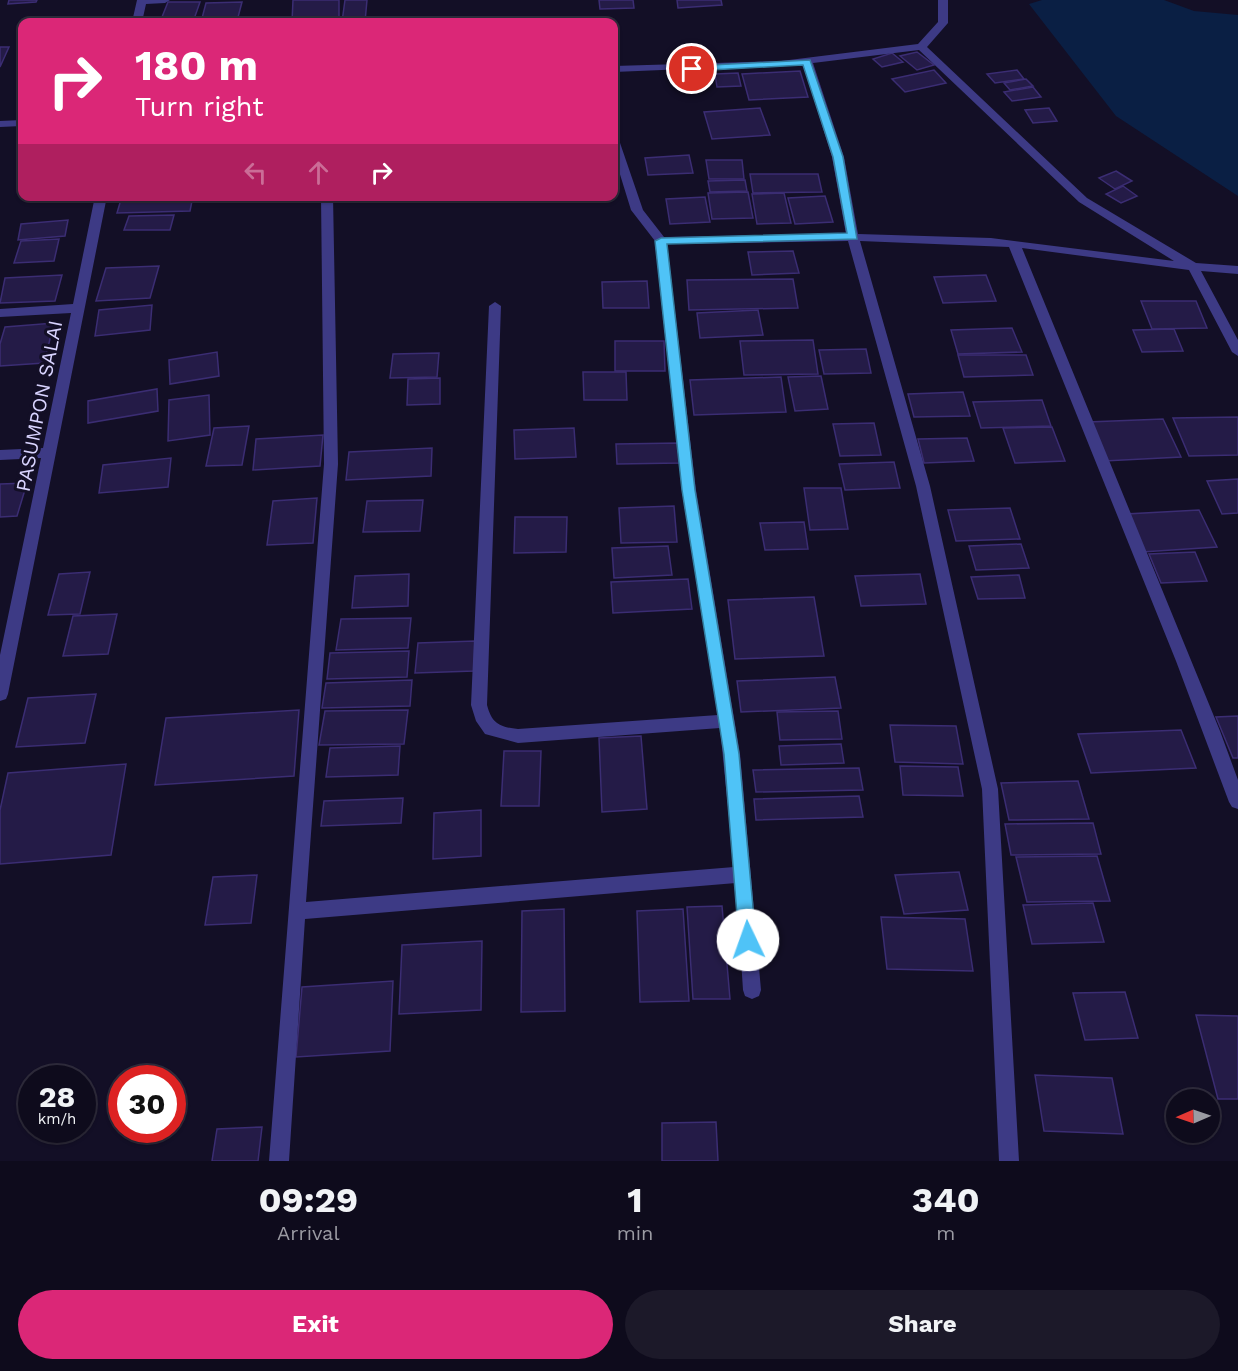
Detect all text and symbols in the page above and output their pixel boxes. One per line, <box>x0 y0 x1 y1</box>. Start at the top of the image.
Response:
text: 180 m <box>135 41 258 90</box>
icon: right <box>36 42 114 120</box>
pin <box>666 43 717 94</box>
icon: arrive <box>675 52 708 85</box>
text: Turn right <box>135 91 264 123</box>
icon: left <box>239 156 272 189</box>
icon: ahead <box>302 156 335 189</box>
icon: right <box>365 156 398 189</box>
street label: PASUMPON SALAI <box>11 318 67 494</box>
position arrow <box>716 908 780 972</box>
speed limit sign: 30 <box>108 1065 186 1143</box>
text: 28 <box>39 1079 75 1114</box>
north arrow <box>1166 1089 1220 1143</box>
map controls <box>1166 1089 1220 1143</box>
text: km/h <box>38 1110 76 1128</box>
text: 09:29 <box>258 1179 358 1221</box>
text: 1 <box>627 1179 643 1221</box>
text: 340 <box>912 1179 980 1221</box>
text: Arrival <box>277 1221 340 1245</box>
text: min <box>617 1221 653 1245</box>
text: m <box>936 1221 955 1245</box>
button: Exit <box>18 1290 613 1359</box>
button: Share <box>625 1290 1220 1359</box>

